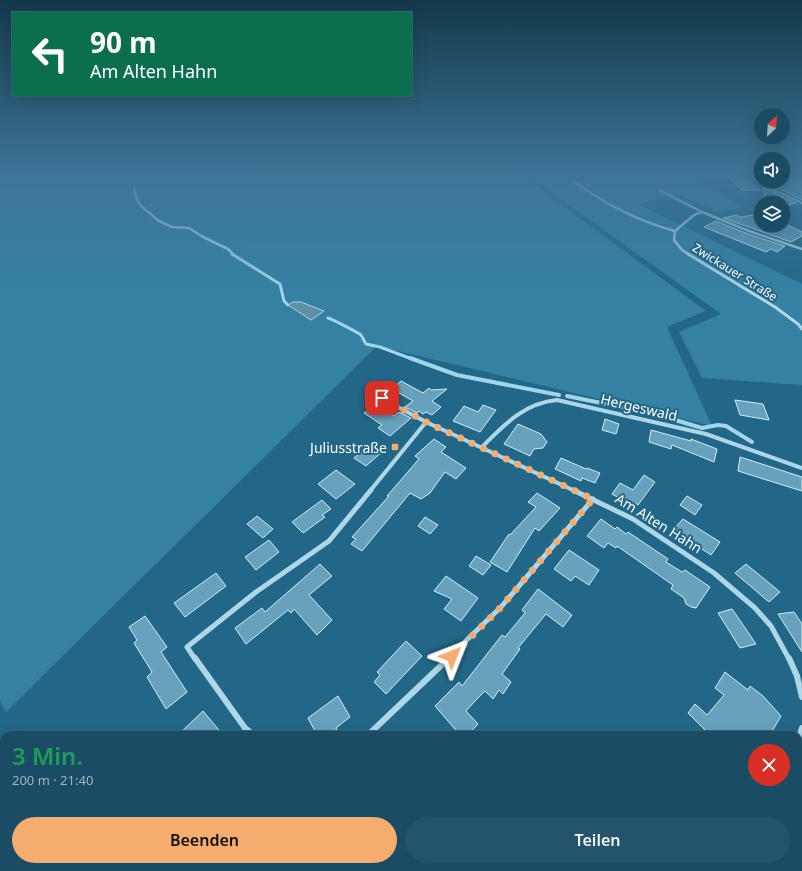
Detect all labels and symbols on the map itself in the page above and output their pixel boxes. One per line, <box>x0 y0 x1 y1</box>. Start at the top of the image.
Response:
north arrow <box>754 108 790 144</box>
street label: Zwickauer Straße <box>689 239 781 305</box>
pin <box>365 381 399 415</box>
street label: Hergeswald <box>599 389 679 425</box>
place label: Juliusstraße <box>308 438 387 457</box>
marker: Juliusstraße <box>390 442 400 452</box>
street label: Am Alten Hahn <box>612 489 706 557</box>
position arrow <box>431 635 473 677</box>

